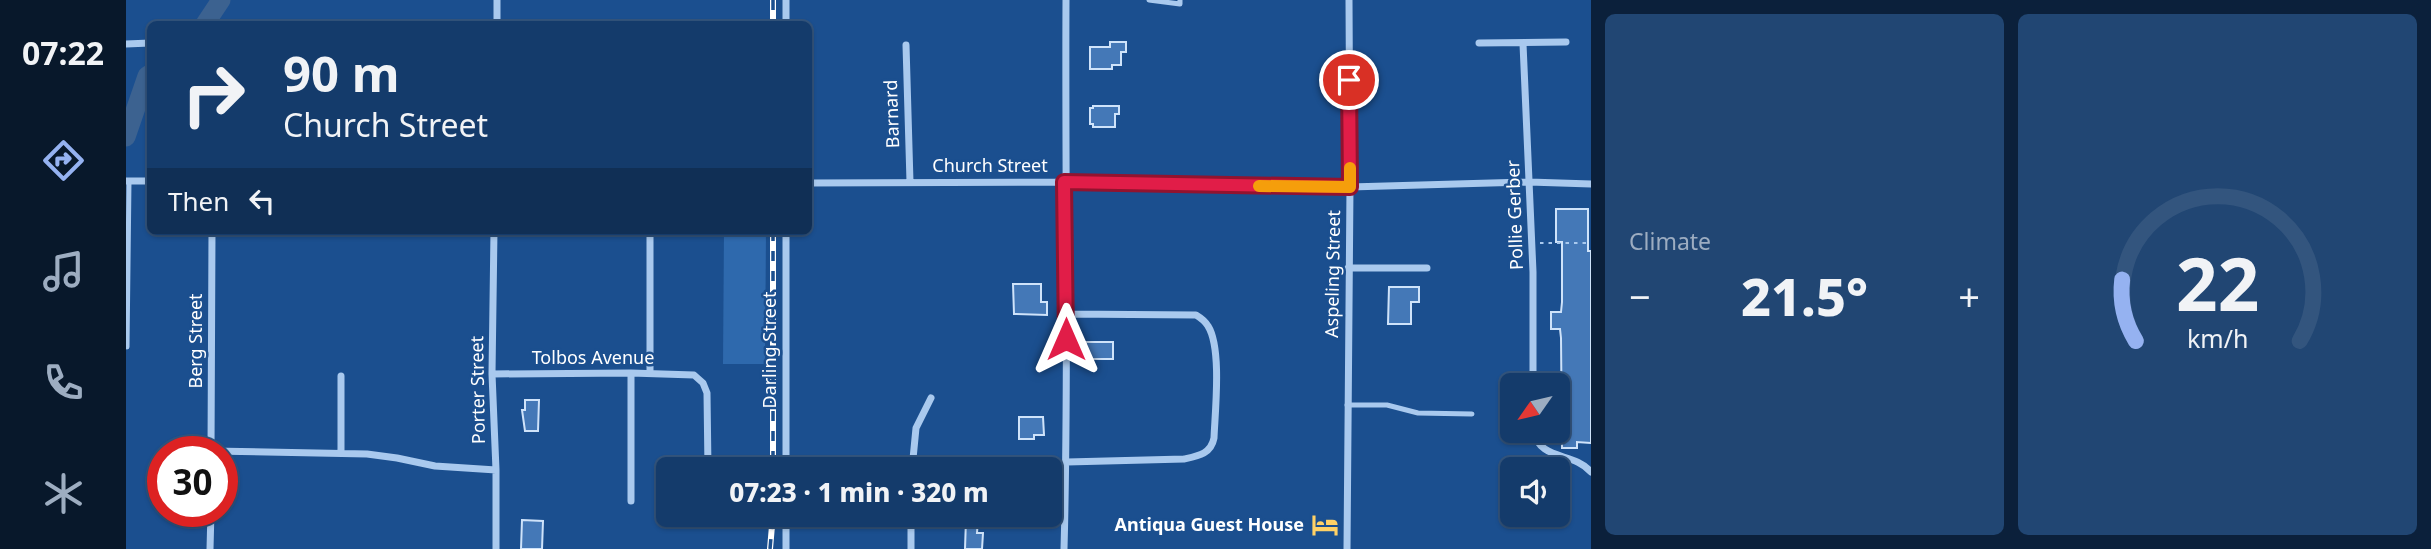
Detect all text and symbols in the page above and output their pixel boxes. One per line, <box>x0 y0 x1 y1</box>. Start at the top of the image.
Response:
text: 07:22 <box>22 31 104 74</box>
text: 90 m <box>283 40 400 106</box>
icon: right <box>168 49 259 140</box>
pin <box>1319 50 1379 110</box>
icon: arrive <box>1330 61 1368 99</box>
street label: Barnard <box>878 79 904 149</box>
text: Church Street <box>283 103 488 146</box>
icon: directions <box>39 136 88 185</box>
street label: Church Street <box>932 153 1048 177</box>
street label: Pollie Gerber <box>1500 159 1528 270</box>
icon: left <box>243 182 281 220</box>
text: Then <box>168 183 229 219</box>
street label: Aspeling Street <box>1319 209 1345 338</box>
text: Climate <box>1629 225 1711 257</box>
text: 22 <box>2176 233 2259 332</box>
icon: music <box>39 247 88 296</box>
text: 21.5° <box>1741 260 1868 331</box>
text: − <box>1629 270 1651 322</box>
text: + <box>1958 270 1980 322</box>
street label: Darling Street <box>757 291 781 409</box>
street label: Berg Street <box>183 293 207 389</box>
position arrow <box>1029 302 1103 376</box>
text: km/h <box>2187 320 2248 354</box>
street label: Porter Street <box>464 335 490 444</box>
street label: Tolbos Avenue <box>532 345 654 369</box>
icon: phone <box>39 358 88 407</box>
north arrow <box>1500 373 1570 443</box>
map controls <box>1500 373 1570 527</box>
speed limit sign: 30 <box>147 436 238 527</box>
button: sound <box>1500 457 1570 527</box>
icon: climate <box>39 469 88 518</box>
text: 07:23 · 1 min · 320 m <box>729 474 989 510</box>
hotel icon: Antiqua Guest House <box>1310 510 1340 540</box>
place label: Antiqua Guest House <box>1115 512 1304 536</box>

